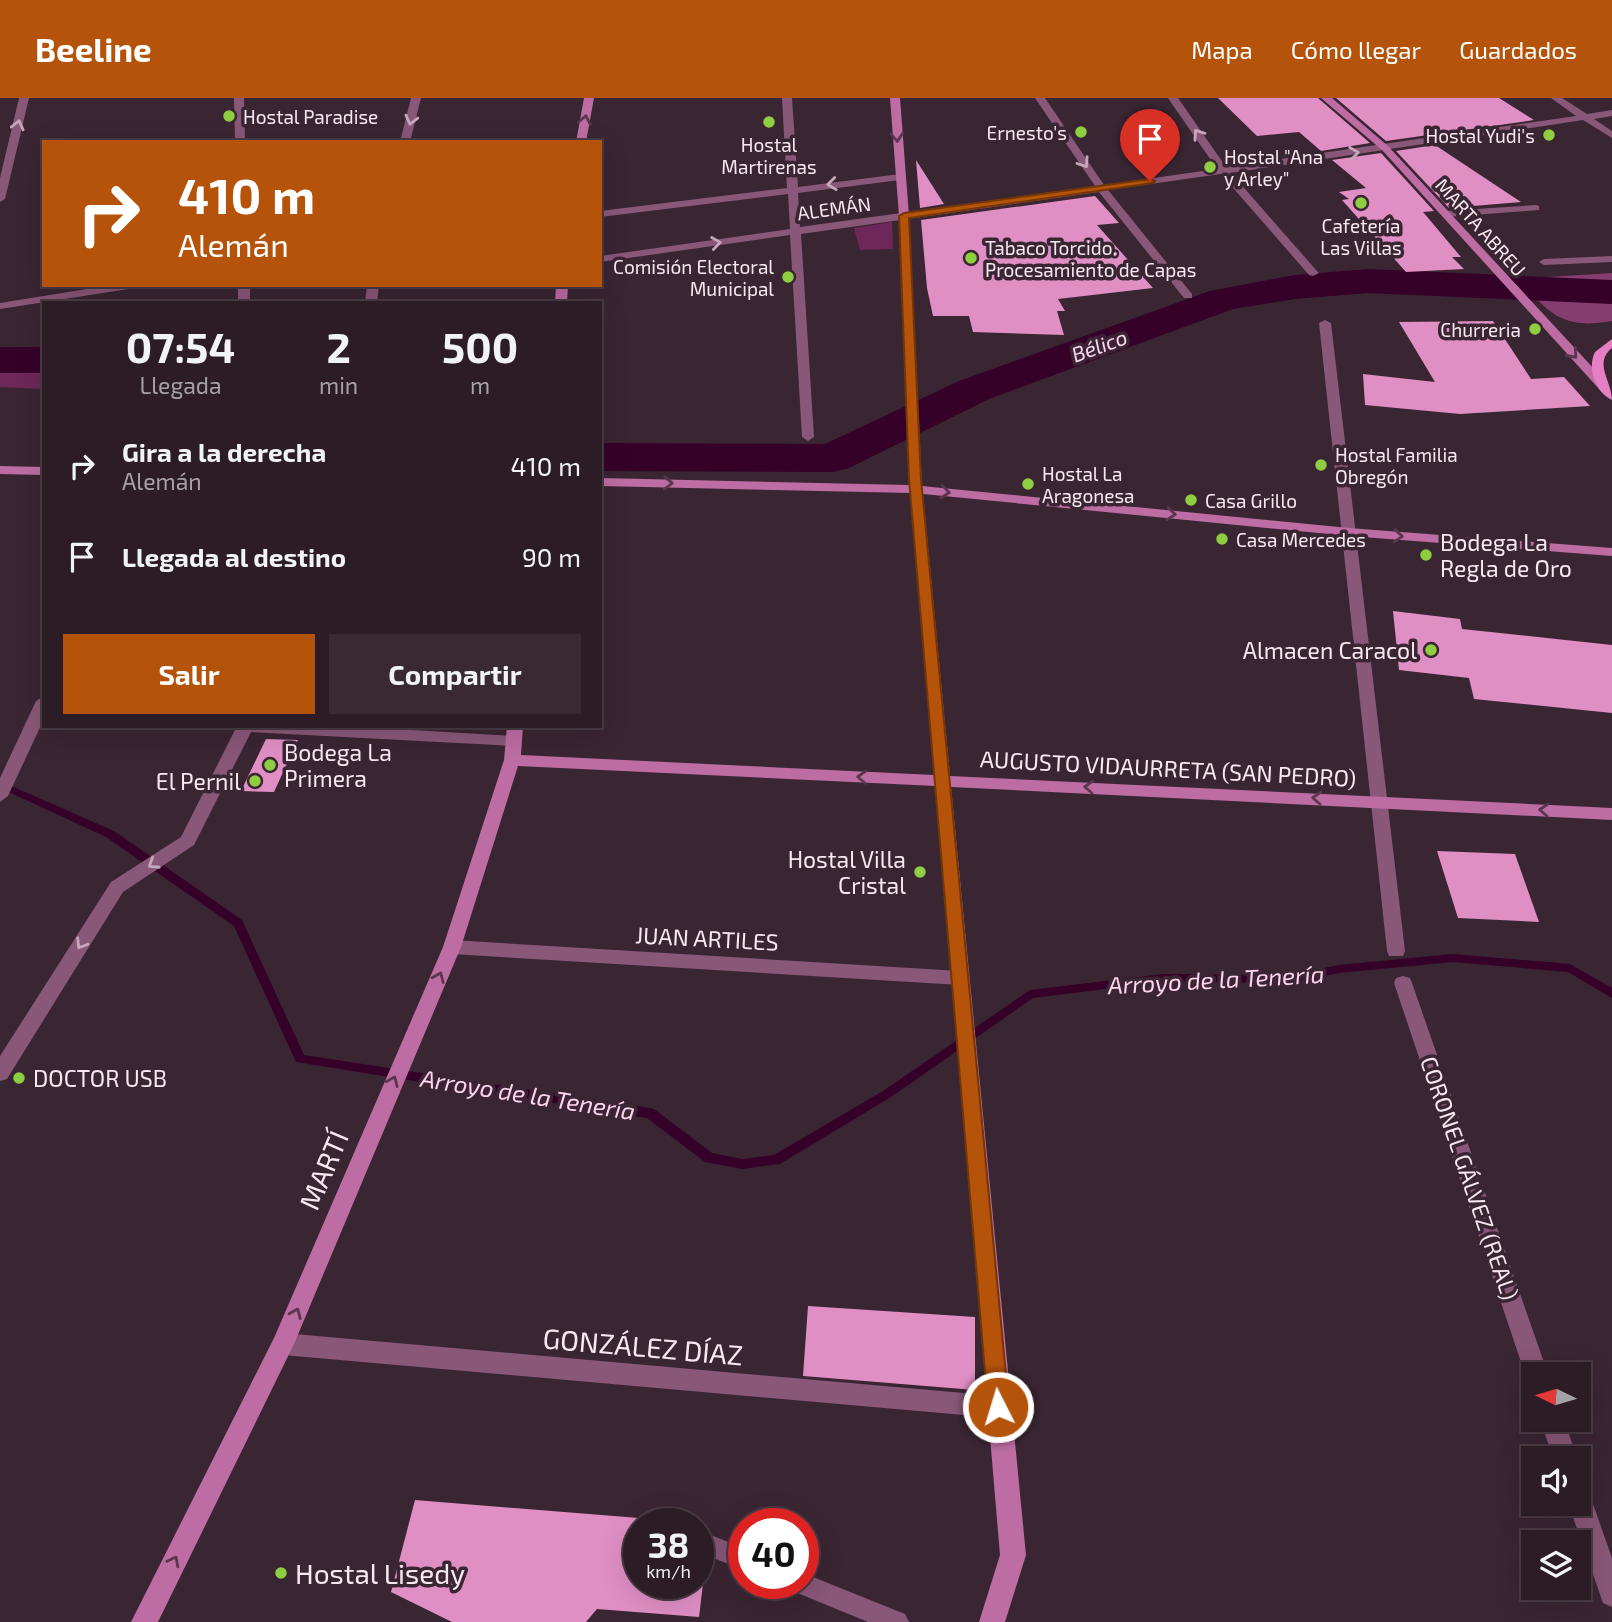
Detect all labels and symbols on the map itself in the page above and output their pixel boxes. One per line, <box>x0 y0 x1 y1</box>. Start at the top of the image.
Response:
place label: Hostal Paradise <box>243 105 378 128</box>
marker: Hostal Paradise <box>221 108 237 124</box>
pin <box>1120 109 1180 181</box>
one-way arrow <box>405 114 419 126</box>
one-way arrow <box>576 114 591 126</box>
marker: Hostal Martirenas <box>761 114 777 130</box>
one-way arrow <box>9 119 24 131</box>
place label: Ernesto's <box>987 121 1067 144</box>
marker: Ernesto's <box>1073 124 1089 140</box>
place label: Hostal Yudi's <box>1425 124 1535 147</box>
marker: Hostal Yudi's <box>1541 127 1557 143</box>
one-way arrow <box>1193 129 1206 142</box>
one-way arrow <box>890 132 905 143</box>
place label: Hostal Martirenas <box>721 133 817 178</box>
place label: Hostal "Ana y Arley" <box>1224 145 1323 190</box>
one-way arrow <box>1348 145 1360 160</box>
one-way arrow <box>1076 156 1089 169</box>
marker: Hostal "Ana y Arley" <box>1202 159 1218 175</box>
street label: MARTA ABREU <box>1431 173 1531 281</box>
one-way arrow <box>826 177 838 192</box>
street label: ALEMÁN <box>796 191 872 225</box>
marker: Cafetería Las Villas <box>1353 195 1369 211</box>
place label: Cafetería Las Villas <box>1320 214 1402 259</box>
one-way arrow <box>710 235 722 250</box>
place label: Tabaco Torcido. Procesamiento de Capas <box>985 236 1196 281</box>
marker: Tabaco Torcido. Procesamiento de Capas <box>963 250 979 266</box>
place label: Comisión Electoral Municipal <box>613 255 774 300</box>
marker: Comisión Electoral Municipal <box>780 269 796 285</box>
place label: Churreria <box>1440 318 1521 341</box>
marker: Churreria <box>1527 321 1543 337</box>
water label: Bélico <box>1068 323 1130 367</box>
one-way arrow <box>1565 346 1577 359</box>
place label: Hostal Familia Obregón <box>1335 443 1458 488</box>
marker: Hostal Familia Obregón <box>1313 457 1329 473</box>
place label: Hostal La Aragonesa <box>1042 462 1135 507</box>
one-way arrow <box>663 476 674 491</box>
marker: Hostal La Aragonesa <box>1020 476 1036 492</box>
one-way arrow <box>939 484 951 499</box>
place label: Casa Grillo <box>1205 489 1297 512</box>
marker: Casa Grillo <box>1183 492 1199 508</box>
one-way arrow <box>1165 507 1177 522</box>
place label: Casa Mercedes <box>1236 528 1366 551</box>
one-way arrow <box>1392 528 1403 543</box>
place label: Bodega La Regla de Oro <box>1440 528 1572 582</box>
marker: Casa Mercedes <box>1214 531 1230 547</box>
marker: Bodega La Regla de Oro <box>1418 547 1434 563</box>
place label: Almacen Caracol <box>1243 636 1417 664</box>
marker: Almacen Caracol <box>1423 642 1439 658</box>
place label: Bodega La Primera <box>284 738 392 792</box>
street label: AUGUSTO VIDAURRETA (SAN PEDRO) <box>979 744 1357 792</box>
marker: Bodega La Primera <box>262 757 278 773</box>
place label: El Pernil <box>156 767 241 795</box>
one-way arrow <box>856 769 867 784</box>
marker: El Pernil <box>247 773 263 789</box>
one-way arrow <box>1084 780 1095 795</box>
one-way arrow <box>1311 791 1322 806</box>
one-way arrow <box>1538 803 1549 818</box>
place label: Hostal Villa Cristal <box>788 845 906 899</box>
one-way arrow <box>147 855 160 868</box>
marker: Hostal Villa Cristal <box>912 864 928 880</box>
street label: JUAN ARTILES <box>635 920 779 956</box>
one-way arrow <box>76 937 89 950</box>
water label: Arroyo de la Tenería <box>1106 959 1325 999</box>
one-way arrow <box>430 972 444 984</box>
street label: CORONEL GÁLVEZ (REAL) <box>1415 1053 1525 1303</box>
water label: Arroyo de la Tenería <box>418 1063 637 1125</box>
place label: DOCTOR USB <box>33 1064 167 1092</box>
marker: DOCTOR USB <box>11 1070 27 1086</box>
one-way arrow <box>385 1076 399 1088</box>
street label: MARTÍ <box>291 1125 355 1215</box>
one-way arrow <box>288 1307 302 1320</box>
street label: GONZÁLEZ DÍAZ <box>542 1320 744 1372</box>
north arrow <box>1521 1362 1591 1432</box>
position arrow <box>961 1370 1035 1444</box>
speed limit sign: 40 <box>728 1508 819 1599</box>
one-way arrow <box>166 1556 180 1568</box>
place label: Hostal Lisedy <box>295 1556 465 1590</box>
marker: Hostal Lisedy <box>273 1565 289 1581</box>

